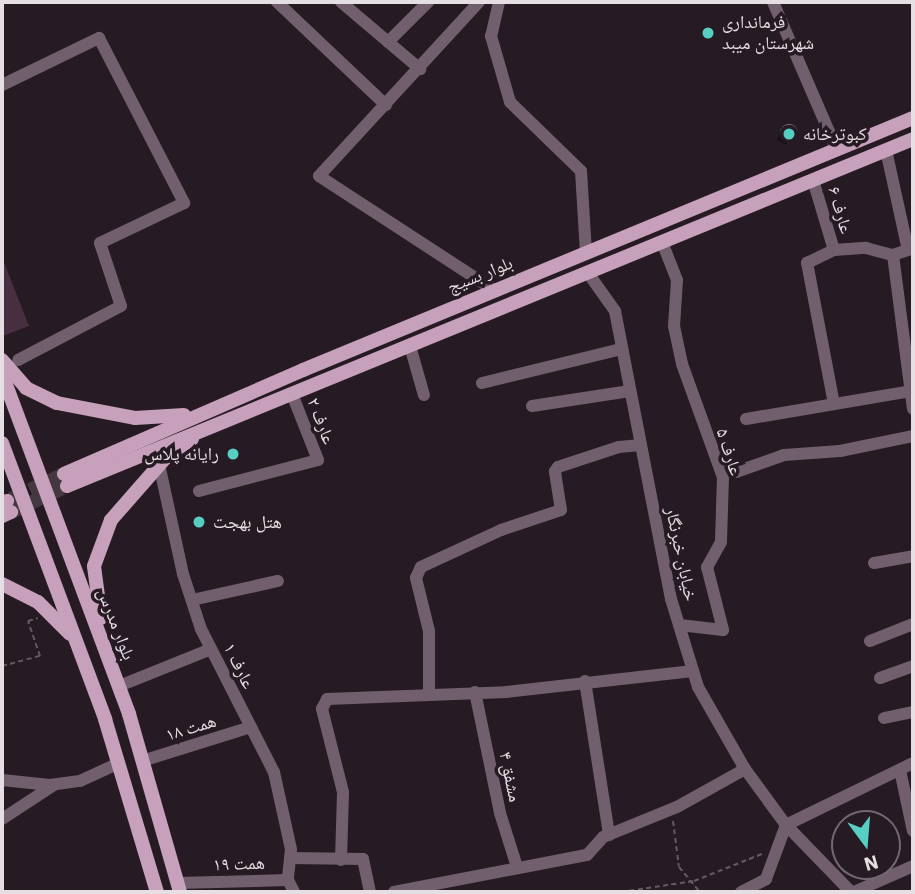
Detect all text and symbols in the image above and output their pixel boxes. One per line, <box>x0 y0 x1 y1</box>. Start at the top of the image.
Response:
place label: فرمانداری شهرستان میبد <box>722 12 814 54</box>
marker: فرمانداری شهرستان میبد <box>700 25 716 41</box>
place label: کبوترخانه <box>803 123 867 145</box>
marker: کبوترخانه <box>781 126 797 142</box>
street label: عارف ۶ <box>823 184 857 236</box>
street label: بلوار بسیج <box>444 252 516 298</box>
street label: عارف ۲ <box>302 395 340 447</box>
street label: عارف ۵ <box>711 426 747 478</box>
place label: رایانه پلاس <box>144 443 219 465</box>
marker: رایانه پلاس <box>225 446 241 462</box>
street label: خیابان خبرنگار <box>661 505 701 603</box>
place label: هتل بهجت <box>213 511 282 533</box>
marker: هتل بهجت <box>191 514 207 530</box>
street label: بلوار مدرس <box>92 585 140 663</box>
street label: عارف ۱ <box>219 640 259 692</box>
street label: همت ۱۸ <box>163 710 219 746</box>
street label: مشفق ۴ <box>494 750 526 804</box>
north arrow <box>831 810 901 880</box>
text: N <box>861 850 881 877</box>
street label: همت ۱۹ <box>213 852 265 876</box>

